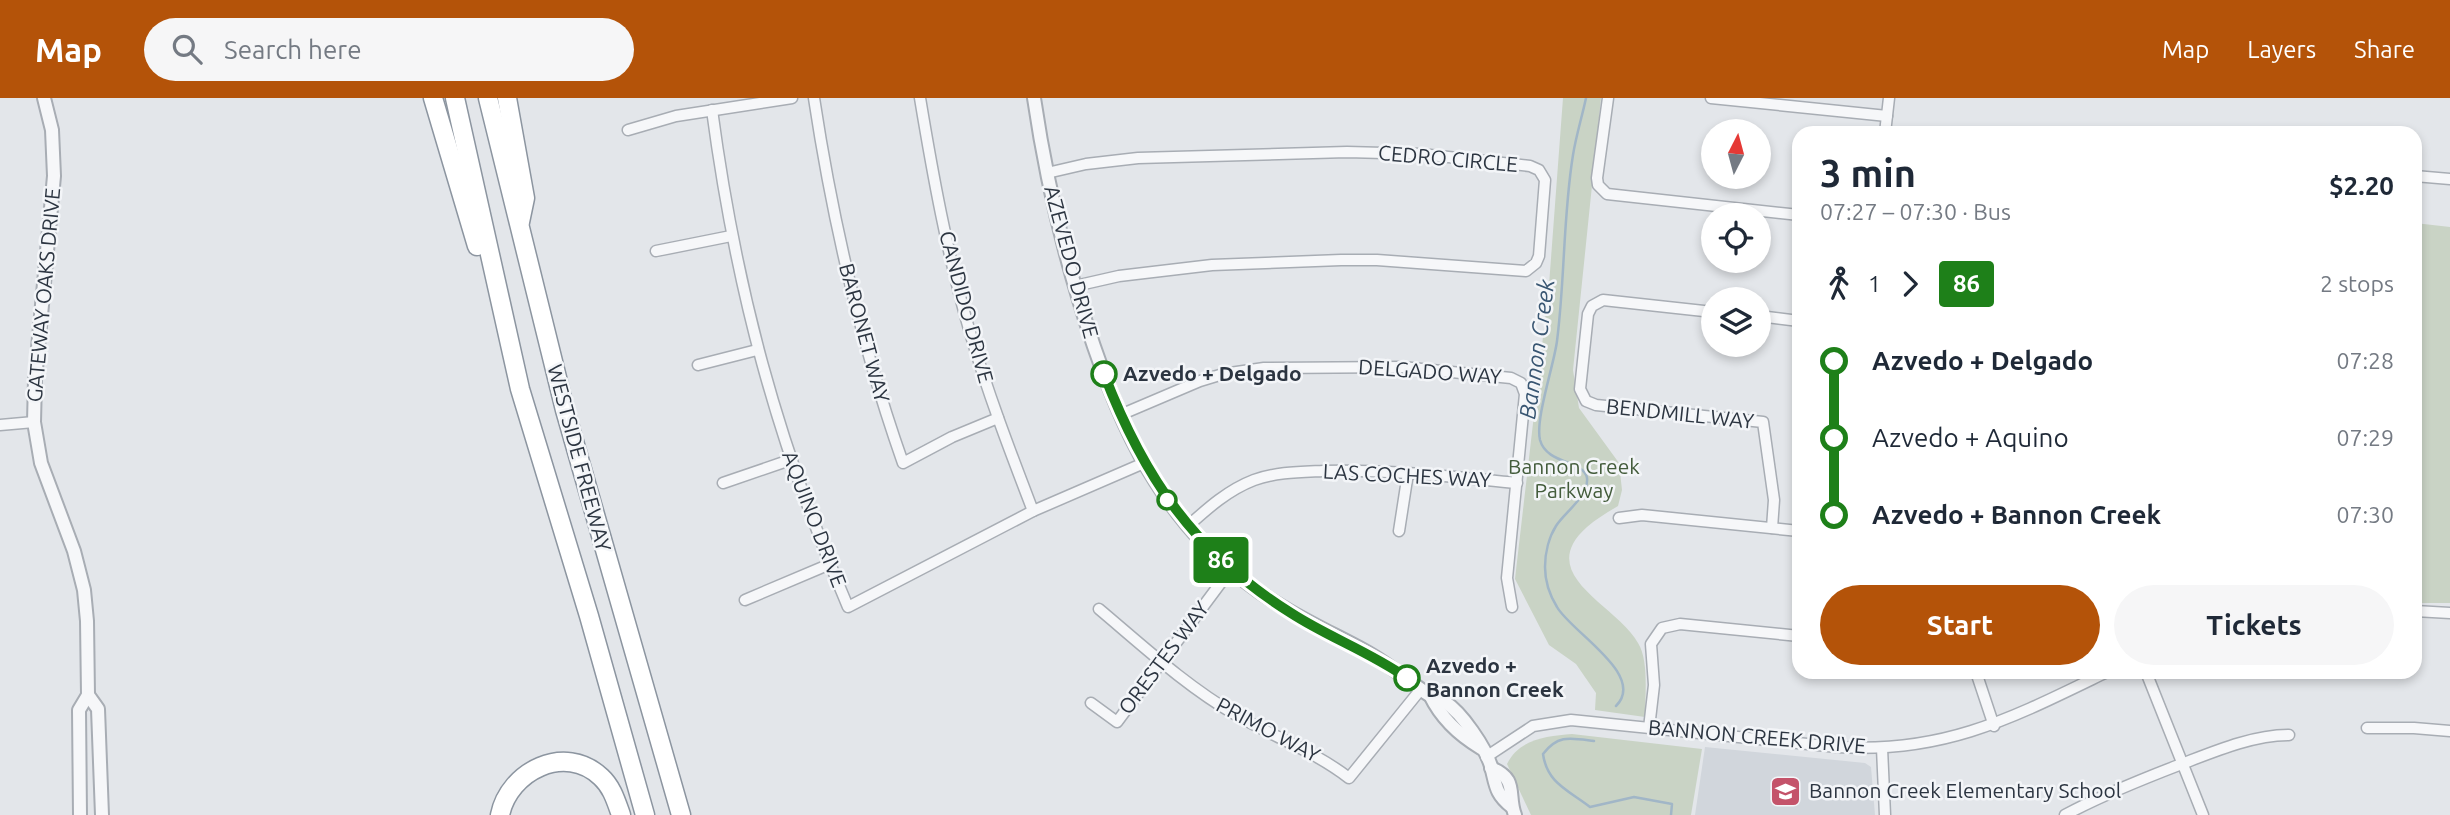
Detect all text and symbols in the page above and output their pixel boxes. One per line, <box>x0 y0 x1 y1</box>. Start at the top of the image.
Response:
search box <box>144 18 634 81</box>
icon: search <box>168 30 206 68</box>
text: Map <box>35 31 102 68</box>
text: Search here <box>224 35 362 64</box>
text: Map <box>2162 36 2209 63</box>
text: Layers <box>2247 36 2316 63</box>
text: Share <box>2354 36 2415 63</box>
north arrow <box>1701 119 1771 189</box>
map controls <box>1701 119 1771 357</box>
street label: CEDRO CIRCLE <box>1377 140 1519 176</box>
text: 3 min <box>1820 152 1916 194</box>
text: $2.20 <box>2329 171 2394 200</box>
street label: AZEVEDO DRIVE <box>1040 183 1104 341</box>
street label: GATEWAY OAKS DRIVE <box>22 187 64 403</box>
text: 07:27 – 07:30 · Bus <box>1820 199 2011 224</box>
button: locate <box>1701 203 1771 273</box>
street label: CANDIDO DRIVE <box>935 228 999 385</box>
street label: BARONET WAY <box>835 261 895 405</box>
icon: walk <box>1820 265 1858 303</box>
icon: forward <box>1891 265 1929 303</box>
text: 86 <box>1953 270 1980 297</box>
text: 1 <box>1868 271 1881 296</box>
text: 2 stops <box>2320 271 2394 296</box>
water label: Bannon Creek <box>1514 277 1559 421</box>
button: layers <box>1701 287 1771 357</box>
text: Azvedo + Delgado <box>1872 346 2093 375</box>
text: 07:28 <box>2336 348 2394 373</box>
street label: DELGADO WAY <box>1358 354 1503 388</box>
marker: Azvedo + Delgado <box>1091 361 1117 387</box>
place label: Azvedo + Delgado <box>1123 361 1302 385</box>
street label: WESTSIDE FREEWAY <box>543 362 617 554</box>
street label: BENDMILL WAY <box>1605 393 1755 433</box>
text: Azvedo + Aquino <box>1872 423 2069 452</box>
text: 07:29 <box>2336 425 2394 450</box>
street label: AQUINO DRIVE <box>778 447 852 590</box>
park label: Bannon Creek Parkway <box>1508 454 1640 502</box>
street label: LAS COCHES WAY <box>1322 459 1492 491</box>
unlabelled marker <box>1157 490 1177 510</box>
text: Azvedo + Bannon Creek <box>1872 500 2161 529</box>
text: 07:30 <box>2336 502 2394 527</box>
line badge: 86 <box>1190 537 1252 583</box>
text: 86 <box>1207 546 1235 573</box>
button: Start <box>1820 585 2100 665</box>
button: Tickets <box>2114 585 2394 665</box>
street label: ORESTES WAY <box>1113 596 1213 718</box>
place label: Azvedo + Bannon Creek <box>1426 653 1564 701</box>
marker: Azvedo + Bannon Creek <box>1394 665 1420 691</box>
street label: PRIMO WAY <box>1213 692 1324 766</box>
street label: BANNON CREEK DRIVE <box>1647 715 1867 757</box>
school or university icon: Bannon Creek Elementary School <box>1769 774 1803 808</box>
place label: Bannon Creek Elementary School <box>1809 778 2121 802</box>

